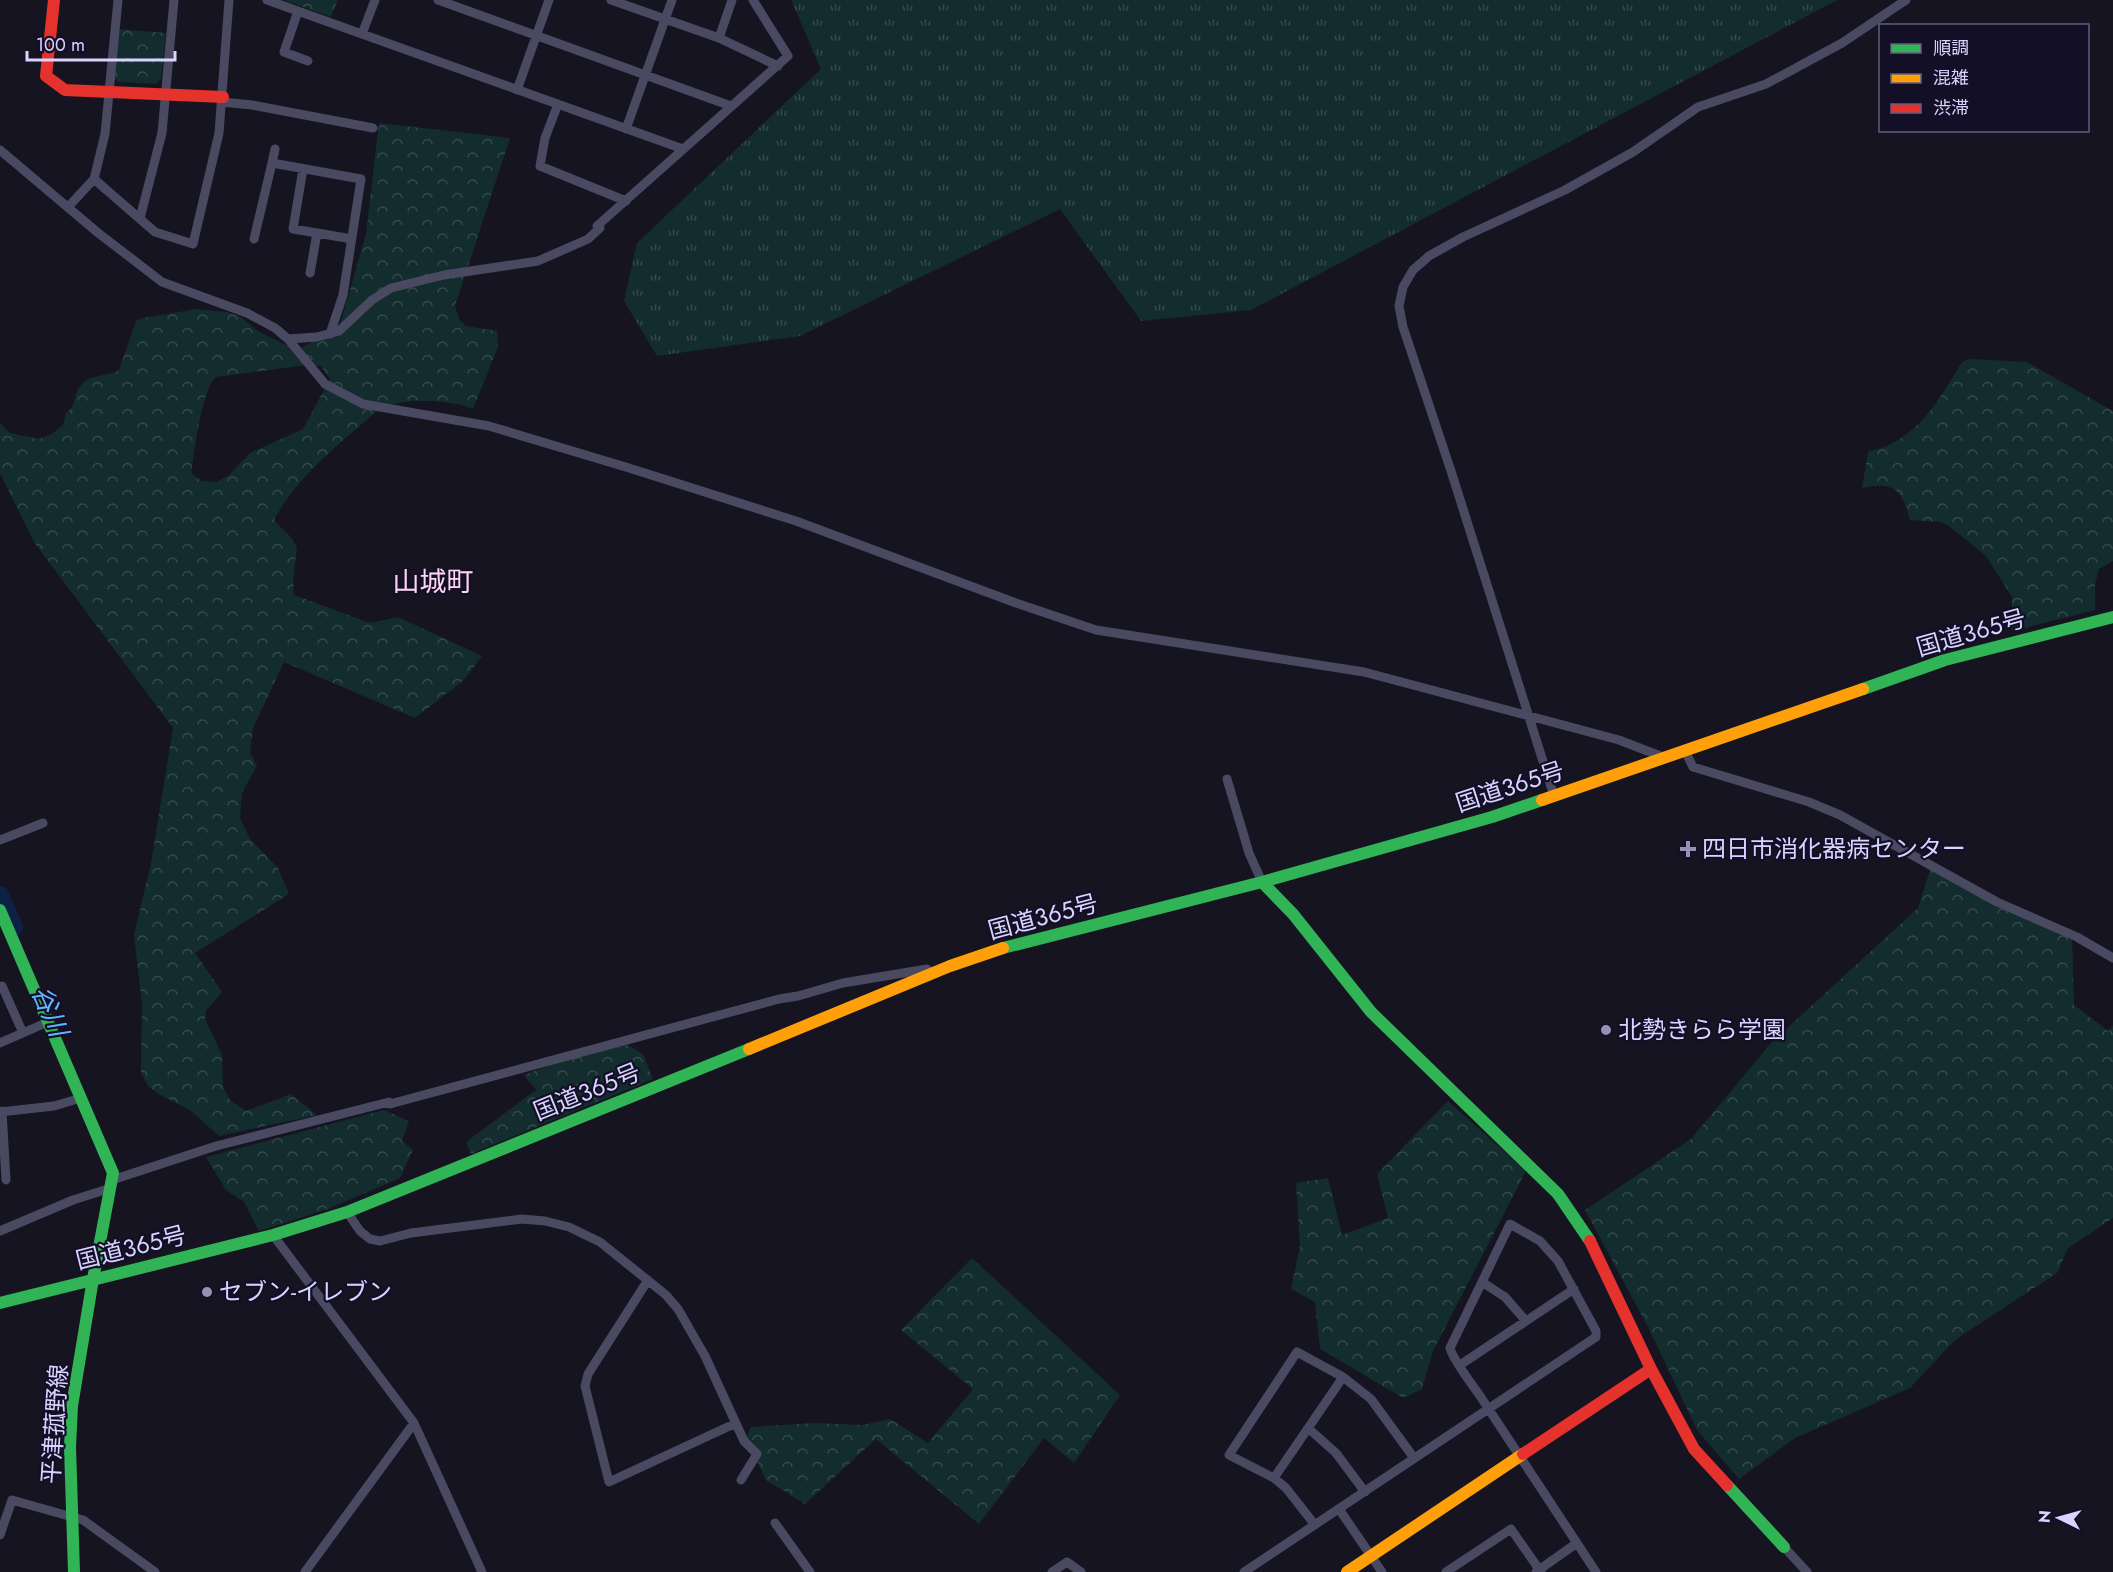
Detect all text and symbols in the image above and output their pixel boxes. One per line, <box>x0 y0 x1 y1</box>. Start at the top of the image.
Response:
scale bar <box>27 24 176 62</box>
legend <box>1879 24 2089 132</box>
text: 100 m <box>36 32 85 58</box>
text: 順調 <box>1933 35 1969 61</box>
text: 混雑 <box>1933 65 1969 91</box>
text: 渋滞 <box>1933 95 1969 121</box>
district label: 山城町 <box>393 562 474 601</box>
street label: 国道365号 <box>1912 600 2030 665</box>
street label: 国道365号 <box>1451 753 1569 821</box>
place label: 四日市消化器病センター <box>1702 831 1966 866</box>
marker: 四日市消化器病センター <box>1679 840 1697 858</box>
street label: 国道365号 <box>984 885 1102 948</box>
water label: 谷川 <box>22 980 79 1045</box>
place label: 北勢きらら学園 <box>1618 1012 1786 1047</box>
marker: 北勢きらら学園 <box>1599 1023 1613 1037</box>
street label: 国道365号 <box>528 1054 646 1129</box>
street label: 国道365号 <box>72 1217 190 1278</box>
place label: セブン-イレブン <box>219 1274 392 1309</box>
marker: セブン-イレブン <box>200 1285 214 1299</box>
street label: 平津菰野線 <box>33 1363 76 1485</box>
north arrow <box>2029 1488 2089 1548</box>
text: N <box>2033 1509 2057 1524</box>

